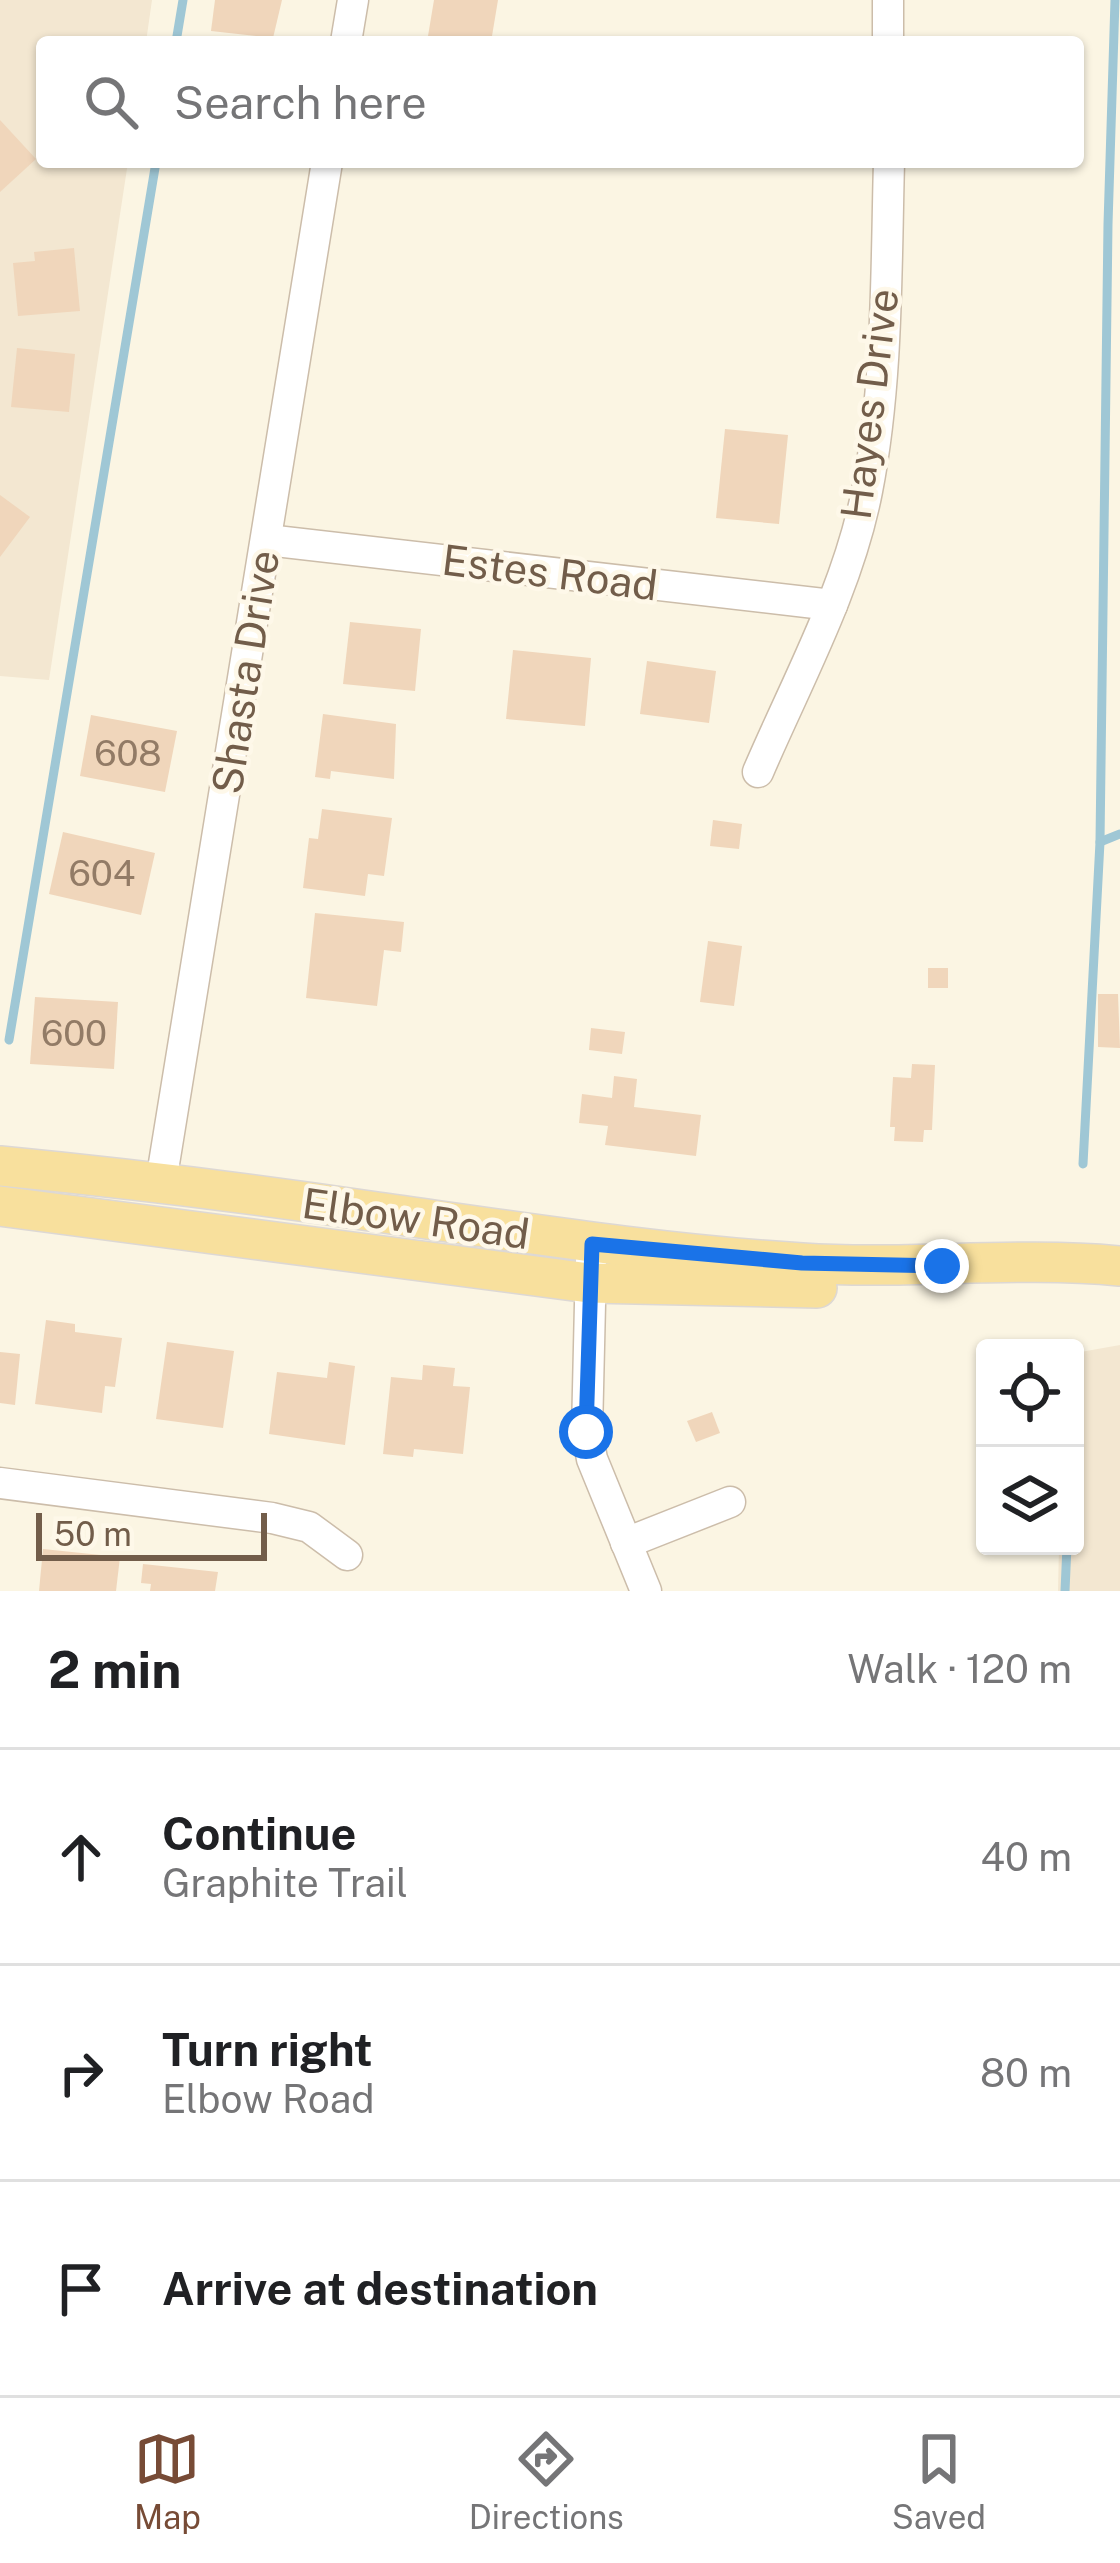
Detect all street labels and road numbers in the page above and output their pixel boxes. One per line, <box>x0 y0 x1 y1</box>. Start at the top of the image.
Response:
street label: Hayes Drive <box>831 286 907 522</box>
street label: Estes Road <box>440 534 660 610</box>
street label: Shasta Drive <box>202 547 288 797</box>
street label: Elbow Road <box>299 1178 533 1258</box>

